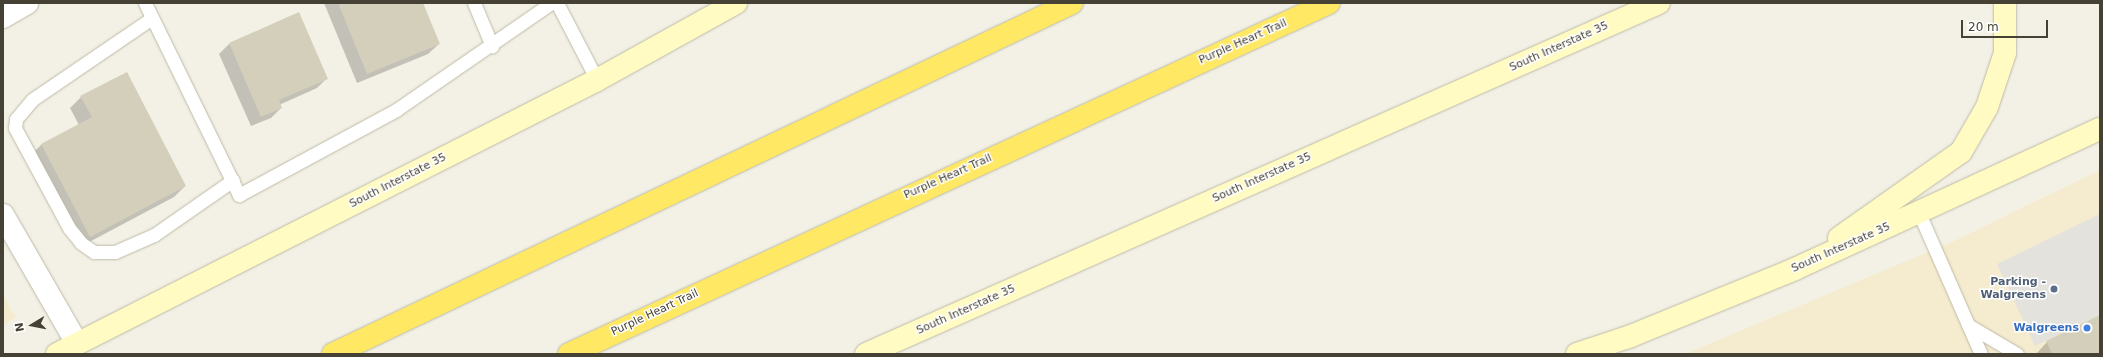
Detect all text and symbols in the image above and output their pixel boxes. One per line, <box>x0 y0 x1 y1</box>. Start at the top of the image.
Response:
scale bar <box>1963 12 2050 38</box>
street label: Purple Heart Trail <box>1197 17 1289 67</box>
street label: South Interstate 35 <box>1508 19 1610 75</box>
text: 20 m <box>1968 20 1999 34</box>
street label: South Interstate 35 <box>1211 150 1313 206</box>
street label: South Interstate 35 <box>347 151 449 211</box>
street label: Purple Heart Trail <box>902 152 994 202</box>
street label: South Interstate 35 <box>1790 220 1892 276</box>
place label: Parking - Walgreens <box>1980 276 2046 302</box>
street label: South Interstate 35 <box>915 282 1017 338</box>
marker: Parking - Walgreens <box>2049 284 2059 294</box>
street label: Purple Heart Trail <box>609 287 701 339</box>
north arrow <box>12 305 52 345</box>
place label: Walgreens <box>2013 321 2079 335</box>
text: N <box>12 322 27 333</box>
marker: Walgreens <box>2082 323 2092 333</box>

